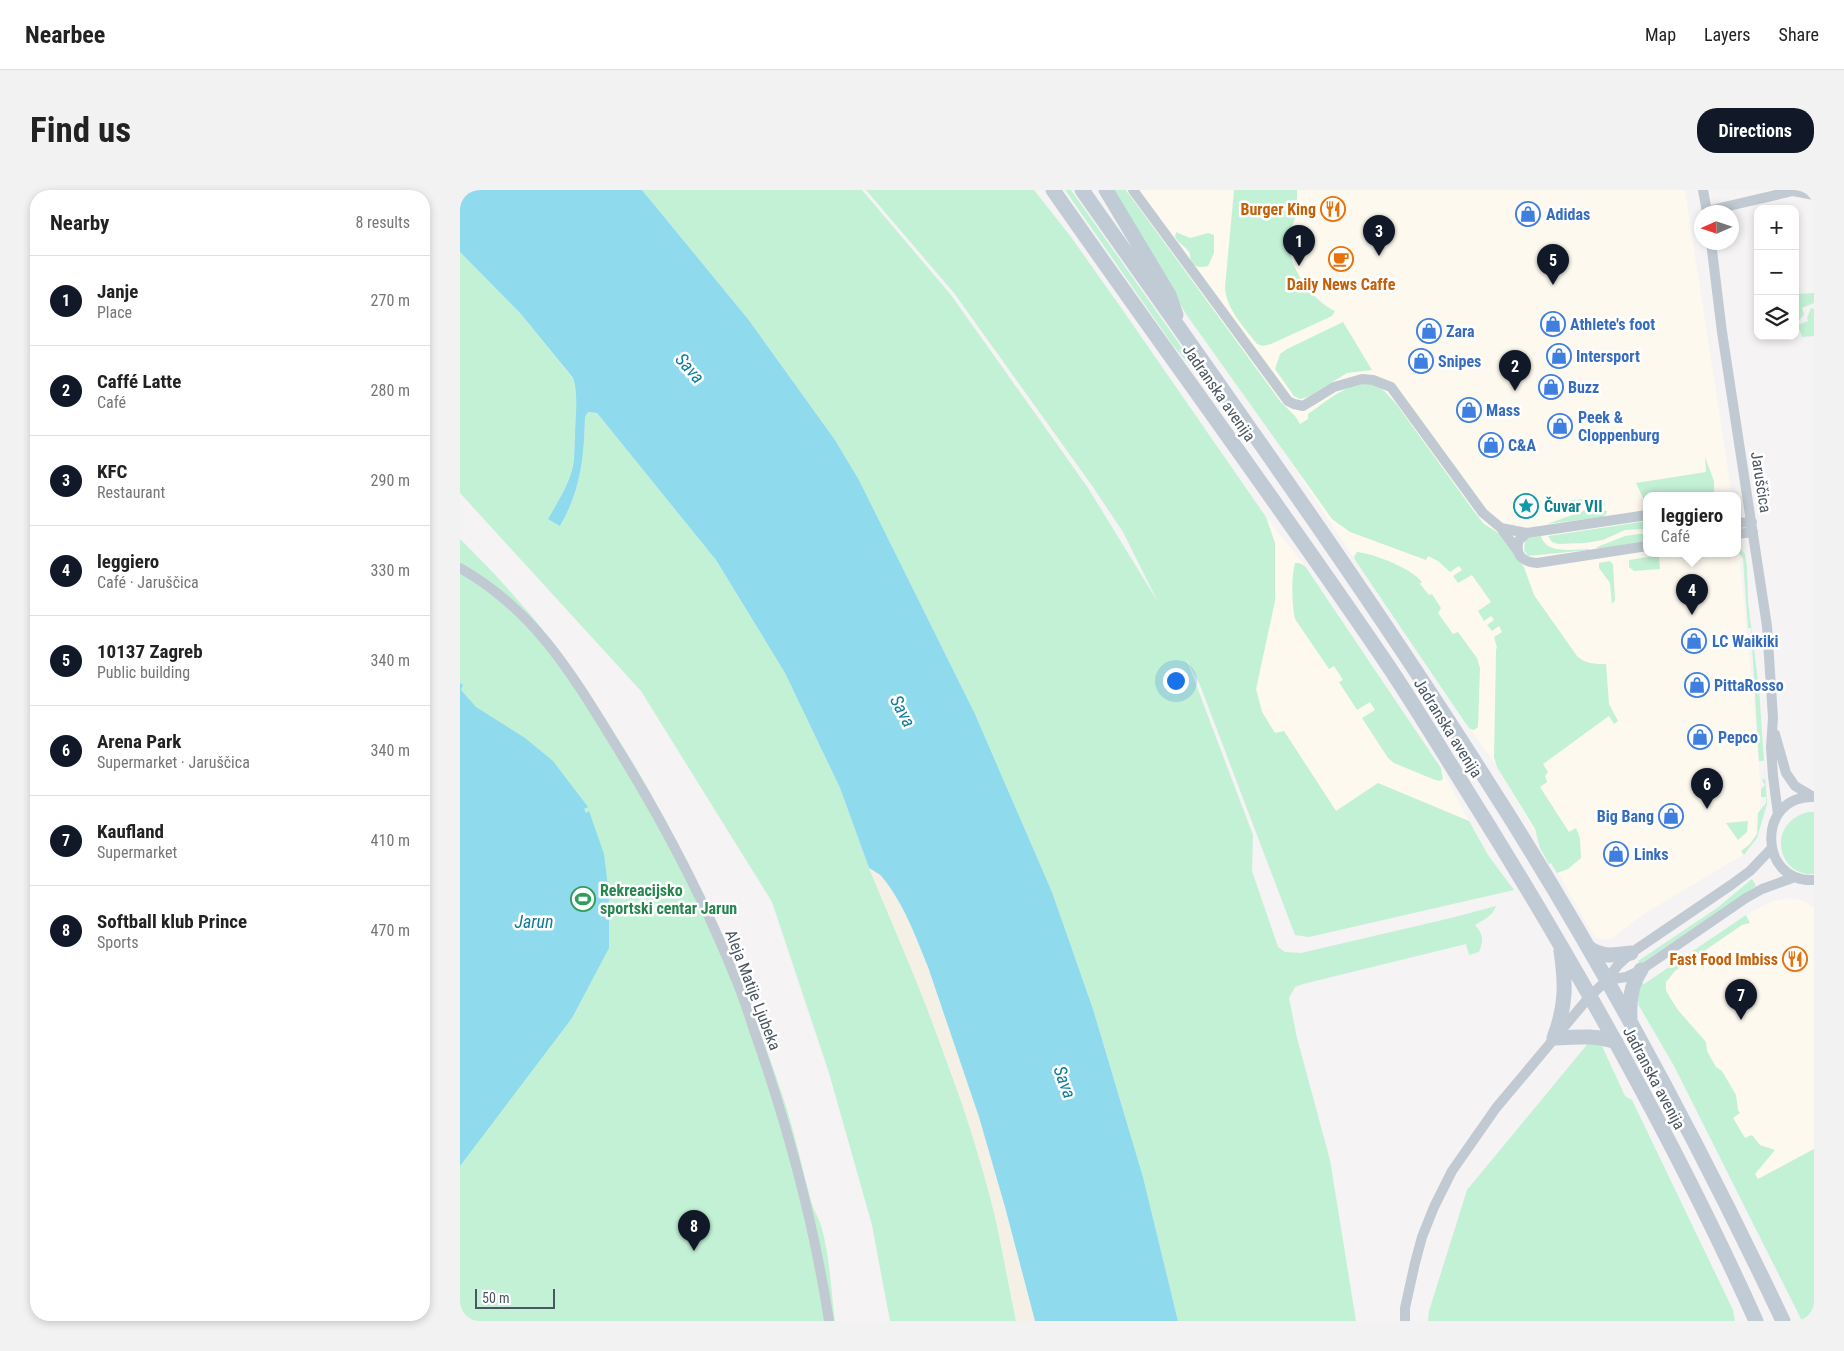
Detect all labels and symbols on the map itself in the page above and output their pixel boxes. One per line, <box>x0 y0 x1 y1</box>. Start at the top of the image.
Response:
restaurant icon: Burger King <box>1320 196 1346 222</box>
place label: Burger King <box>1241 200 1316 219</box>
shop icon: Adidas <box>1515 201 1541 227</box>
place label: Adidas <box>1546 205 1590 224</box>
north arrow <box>1694 205 1739 250</box>
pin: 3 <box>1363 215 1395 256</box>
pin: 1 <box>1283 225 1315 266</box>
pin: 5 <box>1537 244 1569 285</box>
cafe icon: Daily News Caffe <box>1328 246 1354 272</box>
place label: Daily News Caffe <box>1287 275 1396 294</box>
shop icon: Athlete's foot <box>1540 311 1566 337</box>
place label: Athlete's foot <box>1570 315 1655 334</box>
shop icon: Zara <box>1416 318 1442 344</box>
place label: Zara <box>1446 322 1475 341</box>
street label: Jadranska avenija <box>1179 341 1259 445</box>
shop icon: Intersport <box>1546 343 1572 369</box>
place label: Intersport <box>1576 347 1640 366</box>
shop icon: Snipes <box>1408 348 1434 374</box>
water label: Sava <box>671 349 709 387</box>
pin: 2 <box>1499 350 1531 391</box>
place label: Snipes <box>1438 352 1481 371</box>
shop icon: Buzz <box>1538 374 1564 400</box>
place label: Buzz <box>1568 378 1599 397</box>
shop icon: Mass <box>1456 397 1482 423</box>
place label: Mass <box>1486 401 1520 420</box>
place label: Peek & Cloppenburg <box>1578 408 1659 445</box>
shop icon: Peek & Cloppenburg <box>1547 413 1573 439</box>
shop icon: C&A <box>1478 432 1504 458</box>
place label: C&A <box>1508 436 1536 455</box>
street label: Jaruščica <box>1747 450 1775 514</box>
place icon: Čuvar VII <box>1513 493 1539 519</box>
place label: Čuvar VII <box>1544 496 1602 516</box>
pin: 4 <box>1676 574 1708 615</box>
shop icon: LC Waikiki <box>1681 628 1707 654</box>
place label: LC Waikiki <box>1712 632 1779 651</box>
your location <box>1163 668 1189 694</box>
shop icon: PittaRosso <box>1684 672 1710 698</box>
street label: Jadranska avenija <box>1410 675 1486 781</box>
place label: PittaRosso <box>1714 676 1784 695</box>
water label: Sava <box>886 692 920 730</box>
shop icon: Pepco <box>1687 724 1713 750</box>
place label: Pepco <box>1718 728 1758 747</box>
pin: 6 <box>1691 768 1723 809</box>
shop icon: Big Bang <box>1658 803 1684 829</box>
place label: Big Bang <box>1597 807 1654 826</box>
shop icon: Links <box>1603 841 1629 867</box>
place label: Links <box>1634 845 1668 864</box>
place label: Rekreacijsko sportski centar Jarun <box>600 881 737 918</box>
sports icon: Rekreacijsko sportski centar Jarun <box>570 886 596 912</box>
water label: Jarun <box>514 911 554 932</box>
street label: Aleja Matije Ljubeka <box>721 927 785 1053</box>
restaurant icon: Fast Food Imbiss <box>1782 946 1808 972</box>
place label: Fast Food Imbiss <box>1670 950 1778 969</box>
pin: 7 <box>1725 979 1757 1020</box>
street label: Jadranska avenija <box>1619 1023 1689 1133</box>
water label: Sava <box>1049 1063 1081 1101</box>
pin: 8 <box>678 1210 710 1251</box>
scale bar <box>475 1286 555 1309</box>

